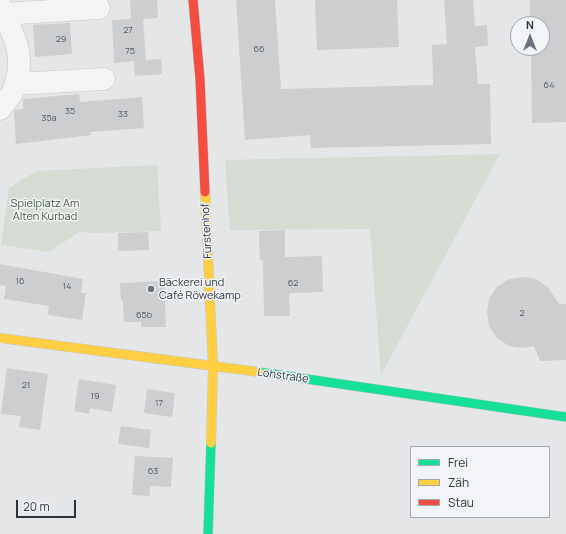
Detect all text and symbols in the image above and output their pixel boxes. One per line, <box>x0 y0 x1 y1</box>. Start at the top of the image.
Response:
north arrow <box>510 16 550 56</box>
text: N <box>526 17 534 32</box>
house number: 27 <box>123 25 133 35</box>
house number: 29 <box>56 34 66 44</box>
house number: 66 <box>253 44 265 54</box>
house number: 75 <box>125 46 135 56</box>
house number: 64 <box>544 80 554 90</box>
house number: 35 <box>65 106 75 116</box>
house number: 33 <box>118 109 128 119</box>
house number: 35a <box>41 113 57 123</box>
park label: Spielplatz Am Alten Kurbad <box>11 197 79 223</box>
street label: Fürstenhof <box>199 203 215 259</box>
house number: 16 <box>15 276 25 286</box>
place label: Bäckerei und Café Röwekamp <box>159 276 241 302</box>
house number: 62 <box>288 278 298 288</box>
house number: 14 <box>63 281 71 291</box>
marker: Bäckerei und Café Röwekamp <box>146 284 156 294</box>
house number: 2 <box>519 308 525 318</box>
house number: 65b <box>136 310 152 320</box>
street label: Lohstraße <box>256 366 310 386</box>
house number: 21 <box>22 380 30 390</box>
house number: 19 <box>90 391 100 401</box>
house number: 17 <box>155 398 163 408</box>
legend <box>410 446 550 518</box>
text: Frei <box>448 454 468 471</box>
house number: 63 <box>148 466 158 476</box>
text: Zäh <box>448 474 469 491</box>
scale bar <box>18 492 78 518</box>
text: Stau <box>448 494 474 511</box>
text: 20 m <box>23 498 50 515</box>

